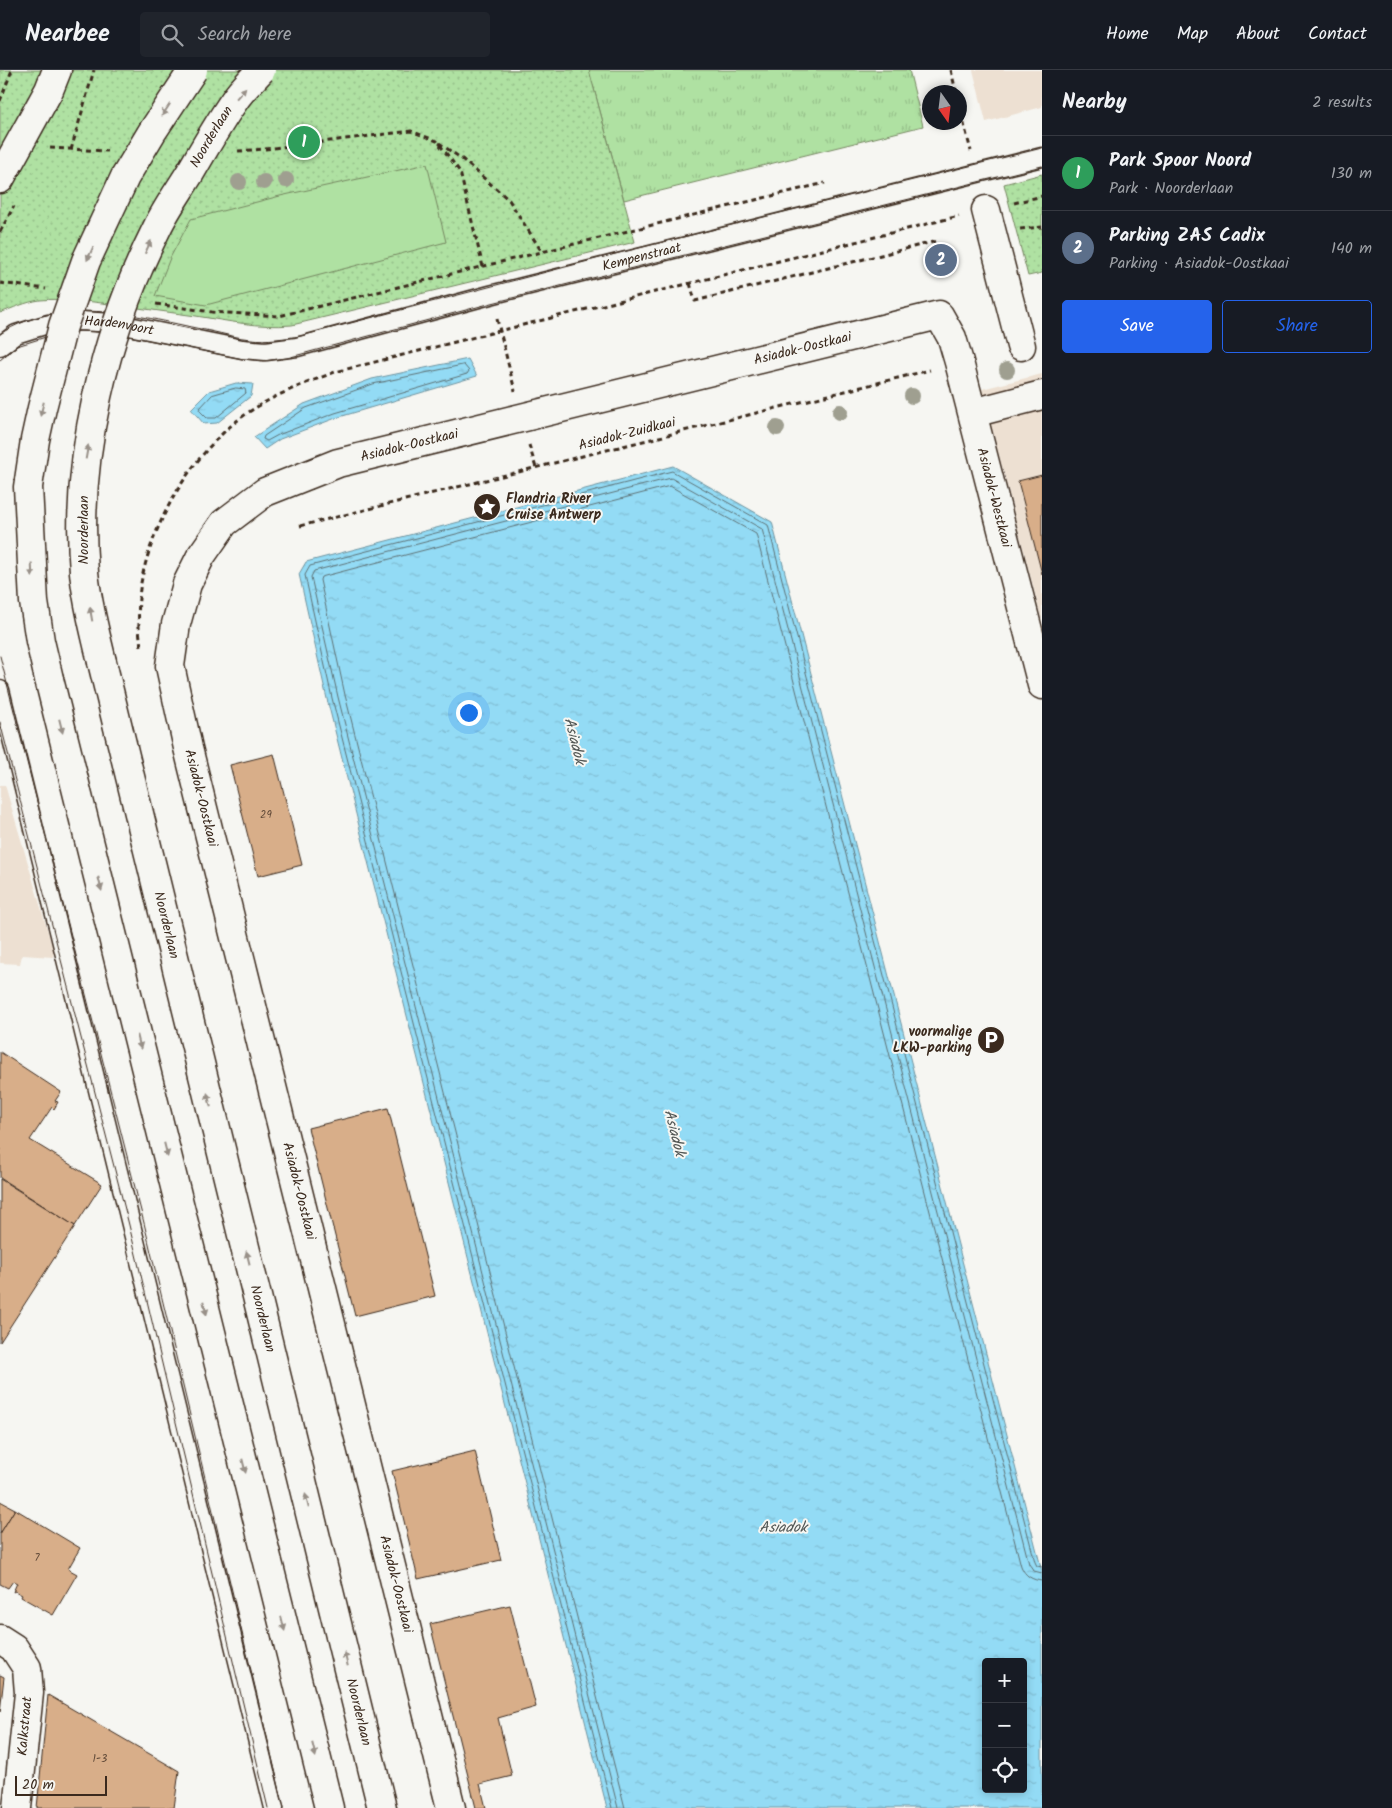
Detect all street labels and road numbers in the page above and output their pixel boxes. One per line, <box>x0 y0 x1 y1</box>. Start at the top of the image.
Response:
street label: Noorderlaan <box>184 101 239 172</box>
street label: Kempenstraat <box>600 236 684 278</box>
street label: Hardenvoort <box>84 310 156 342</box>
street label: Asiadok-Oostkaai <box>751 326 855 371</box>
street label: Asiadok-Zuidkaai <box>576 411 679 457</box>
street label: Asiadok-Oostkaai <box>358 423 461 468</box>
street label: Asiadok-Westkaai <box>970 445 1017 551</box>
street label: Noorderlaan <box>73 496 95 564</box>
street label: Asiadok-Oostkaai <box>178 747 224 850</box>
street label: Noorderlaan <box>147 889 185 961</box>
street label: Asiadok-Oostkaai <box>276 1140 322 1243</box>
street label: Noorderlaan <box>244 1283 281 1355</box>
street label: Asiadok-Oostkaai <box>373 1533 419 1636</box>
street label: Noorderlaan <box>340 1676 377 1748</box>
street label: Kalkstraat <box>11 1695 39 1757</box>

